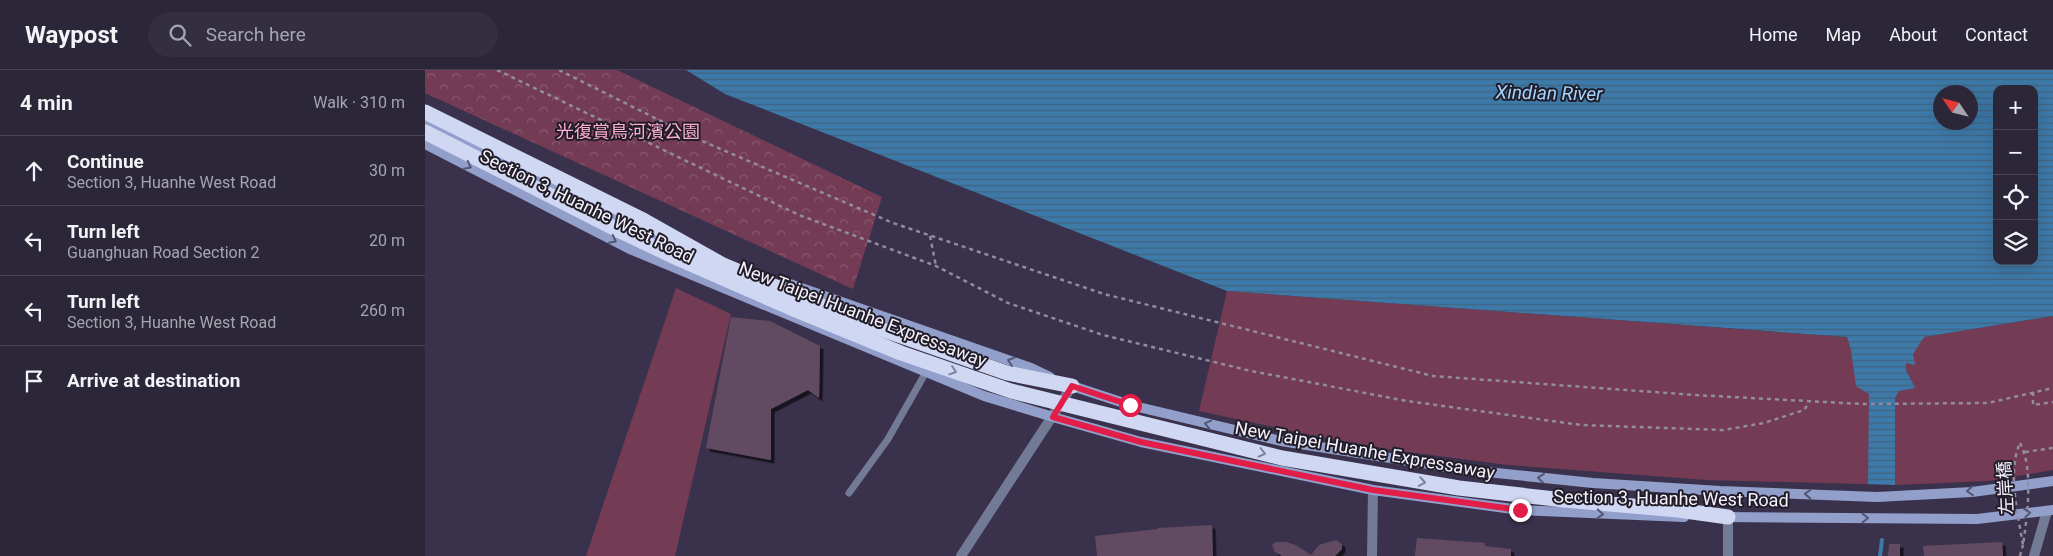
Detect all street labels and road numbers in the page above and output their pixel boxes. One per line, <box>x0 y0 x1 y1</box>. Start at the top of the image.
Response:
street label: Section 3, Huanhe West Road <box>477 145 697 267</box>
street label: New Taipei Huanhe Expressaway <box>736 257 990 371</box>
street label: New Taipei Huanhe Expressaway <box>1233 417 1497 483</box>
street label: 左岸橋 <box>1993 460 2017 516</box>
street label: Section 3, Huanhe West Road <box>1553 485 1789 511</box>

